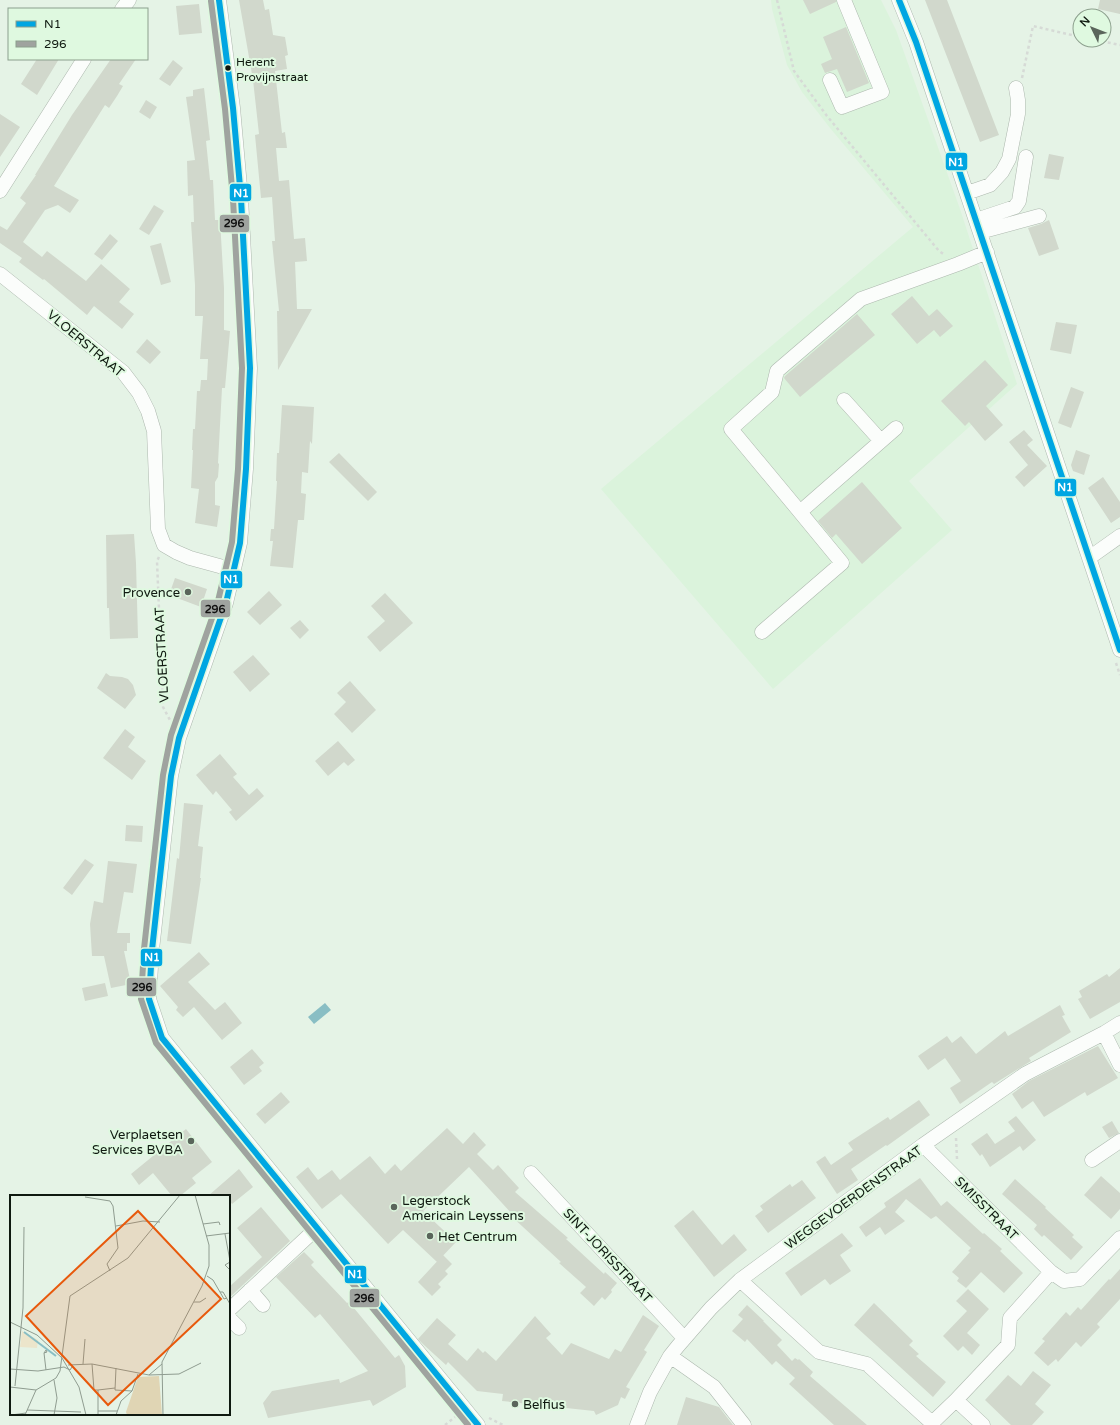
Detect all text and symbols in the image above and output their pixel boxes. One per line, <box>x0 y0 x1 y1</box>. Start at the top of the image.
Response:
legend <box>8 8 148 60</box>
north arrow <box>1072 8 1112 48</box>
text: N <box>1077 14 1093 29</box>
text: N1 <box>44 17 61 31</box>
text: 296 <box>44 37 67 51</box>
place label: Herent Provijnstraat <box>236 55 309 84</box>
marker: Herent Provijnstraat <box>223 63 233 73</box>
line badge: N1 <box>945 152 968 171</box>
text: N1 <box>948 156 964 169</box>
line badge: N1 <box>229 183 252 202</box>
text: N1 <box>233 187 249 200</box>
line badge: 296 <box>219 214 250 233</box>
text: 296 <box>224 217 244 230</box>
street label: VLOERSTRAAT <box>44 307 127 381</box>
line badge: N1 <box>1054 478 1077 497</box>
text: N1 <box>1057 481 1073 494</box>
line badge: N1 <box>220 570 243 589</box>
text: N1 <box>223 573 239 586</box>
place label: Provence <box>122 585 180 601</box>
marker: Provence <box>183 587 193 597</box>
line badge: 296 <box>200 599 231 618</box>
text: 296 <box>205 603 225 616</box>
street label: VLOERSTRAAT <box>152 607 172 703</box>
line badge: N1 <box>140 948 163 967</box>
text: N1 <box>144 951 160 964</box>
line badge: 296 <box>126 977 157 997</box>
text: 296 <box>132 981 152 994</box>
place label: Verplaetsen Services BVBA <box>92 1127 183 1158</box>
marker: Verplaetsen Services BVBA <box>186 1136 196 1146</box>
street label: WEGGEVOERDENSTRAAT <box>782 1143 925 1253</box>
street label: SMISSTRAAT <box>951 1174 1021 1244</box>
place label: Legerstock Americain Leyssens <box>402 1193 524 1224</box>
inset map <box>10 1195 230 1415</box>
marker: Legerstock Americain Leyssens <box>389 1202 399 1212</box>
street label: SINT-JORISSTRAAT <box>559 1205 655 1306</box>
place label: Het Centrum <box>438 1229 517 1245</box>
marker: Het Centrum <box>425 1231 435 1241</box>
line badge: N1 <box>344 1265 367 1284</box>
text: N1 <box>347 1268 363 1281</box>
line badge: 296 <box>349 1288 380 1308</box>
text: 296 <box>354 1292 374 1305</box>
place label: Belfius <box>523 1397 565 1413</box>
marker: Belfius <box>510 1399 520 1409</box>

